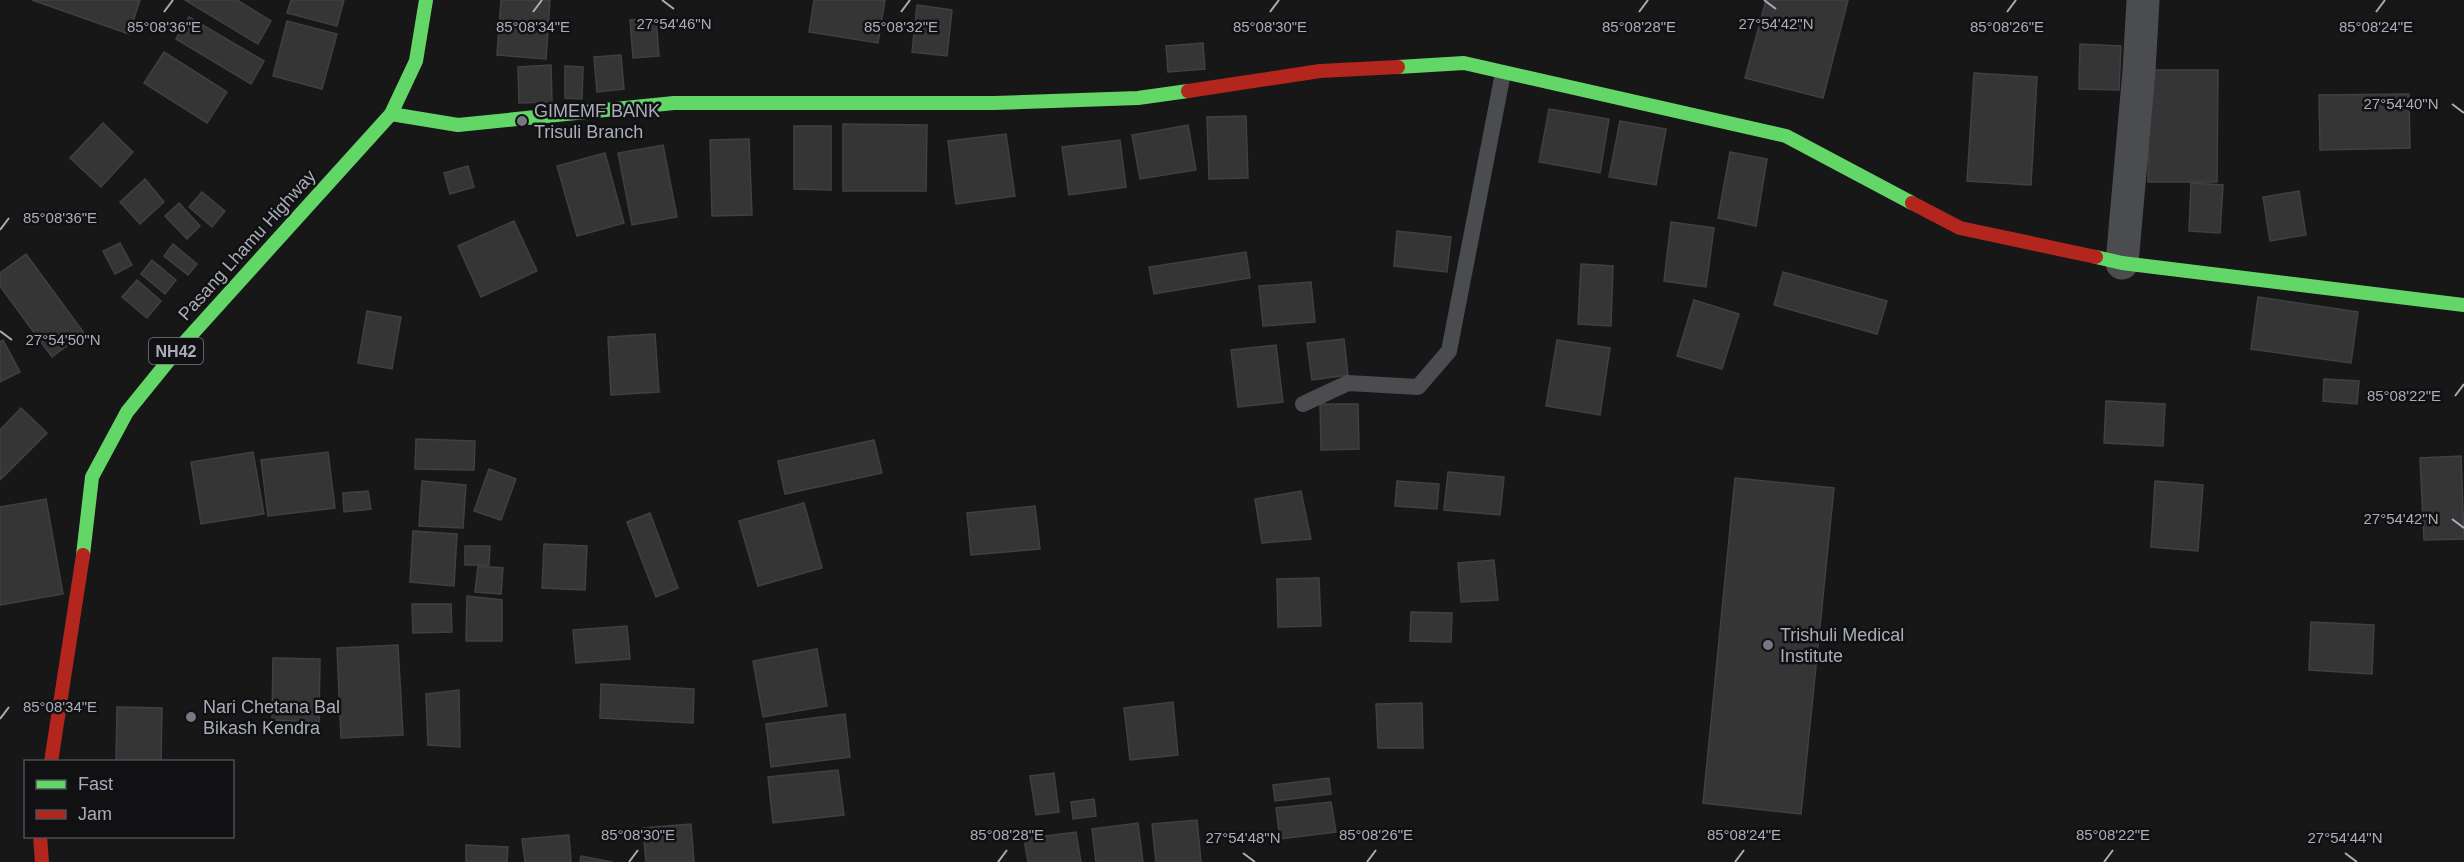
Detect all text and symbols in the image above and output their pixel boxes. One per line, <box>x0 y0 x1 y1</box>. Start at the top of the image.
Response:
text: 27°54'46"N <box>636 15 712 32</box>
text: 27°54'42"N <box>1738 15 1814 32</box>
text: 85°08'36"E <box>127 18 201 35</box>
text: 85°08'34"E <box>496 18 570 35</box>
text: 85°08'32"E <box>864 18 938 35</box>
text: 85°08'30"E <box>1233 18 1307 35</box>
text: 85°08'28"E <box>1602 18 1676 35</box>
text: 85°08'26"E <box>1970 18 2044 35</box>
text: 85°08'24"E <box>2339 18 2413 35</box>
text: 27°54'40"N <box>2363 95 2439 112</box>
place label: GIMEMF BANK Trisuli Branch <box>534 101 660 142</box>
marker: GIMEMF BANK Trisuli Branch <box>515 114 529 128</box>
street label: Pasang Lhamu Highway <box>174 166 320 324</box>
text: 85°08'36"E <box>23 209 97 226</box>
text: 27°54'50"N <box>25 331 101 348</box>
road number: NH42 <box>149 338 203 364</box>
text: 85°08'22"E <box>2367 387 2441 404</box>
text: 27°54'42"N <box>2363 510 2439 527</box>
place label: Trishuli Medical Institute <box>1780 625 1904 666</box>
marker: Trishuli Medical Institute <box>1761 638 1775 652</box>
place label: Nari Chetana Bal Bikash Kendra <box>203 697 340 738</box>
text: 85°08'34"E <box>23 698 97 715</box>
marker: Nari Chetana Bal Bikash Kendra <box>184 710 198 724</box>
legend <box>24 760 234 838</box>
text: Fast <box>78 774 113 794</box>
text: Jam <box>78 804 112 824</box>
text: 85°08'30"E <box>601 826 675 843</box>
text: 85°08'28"E <box>970 826 1044 843</box>
text: 85°08'26"E <box>1339 826 1413 843</box>
text: 85°08'24"E <box>1707 826 1781 843</box>
text: 85°08'22"E <box>2076 826 2150 843</box>
text: 27°54'48"N <box>1205 829 1281 846</box>
text: 27°54'44"N <box>2307 829 2383 846</box>

